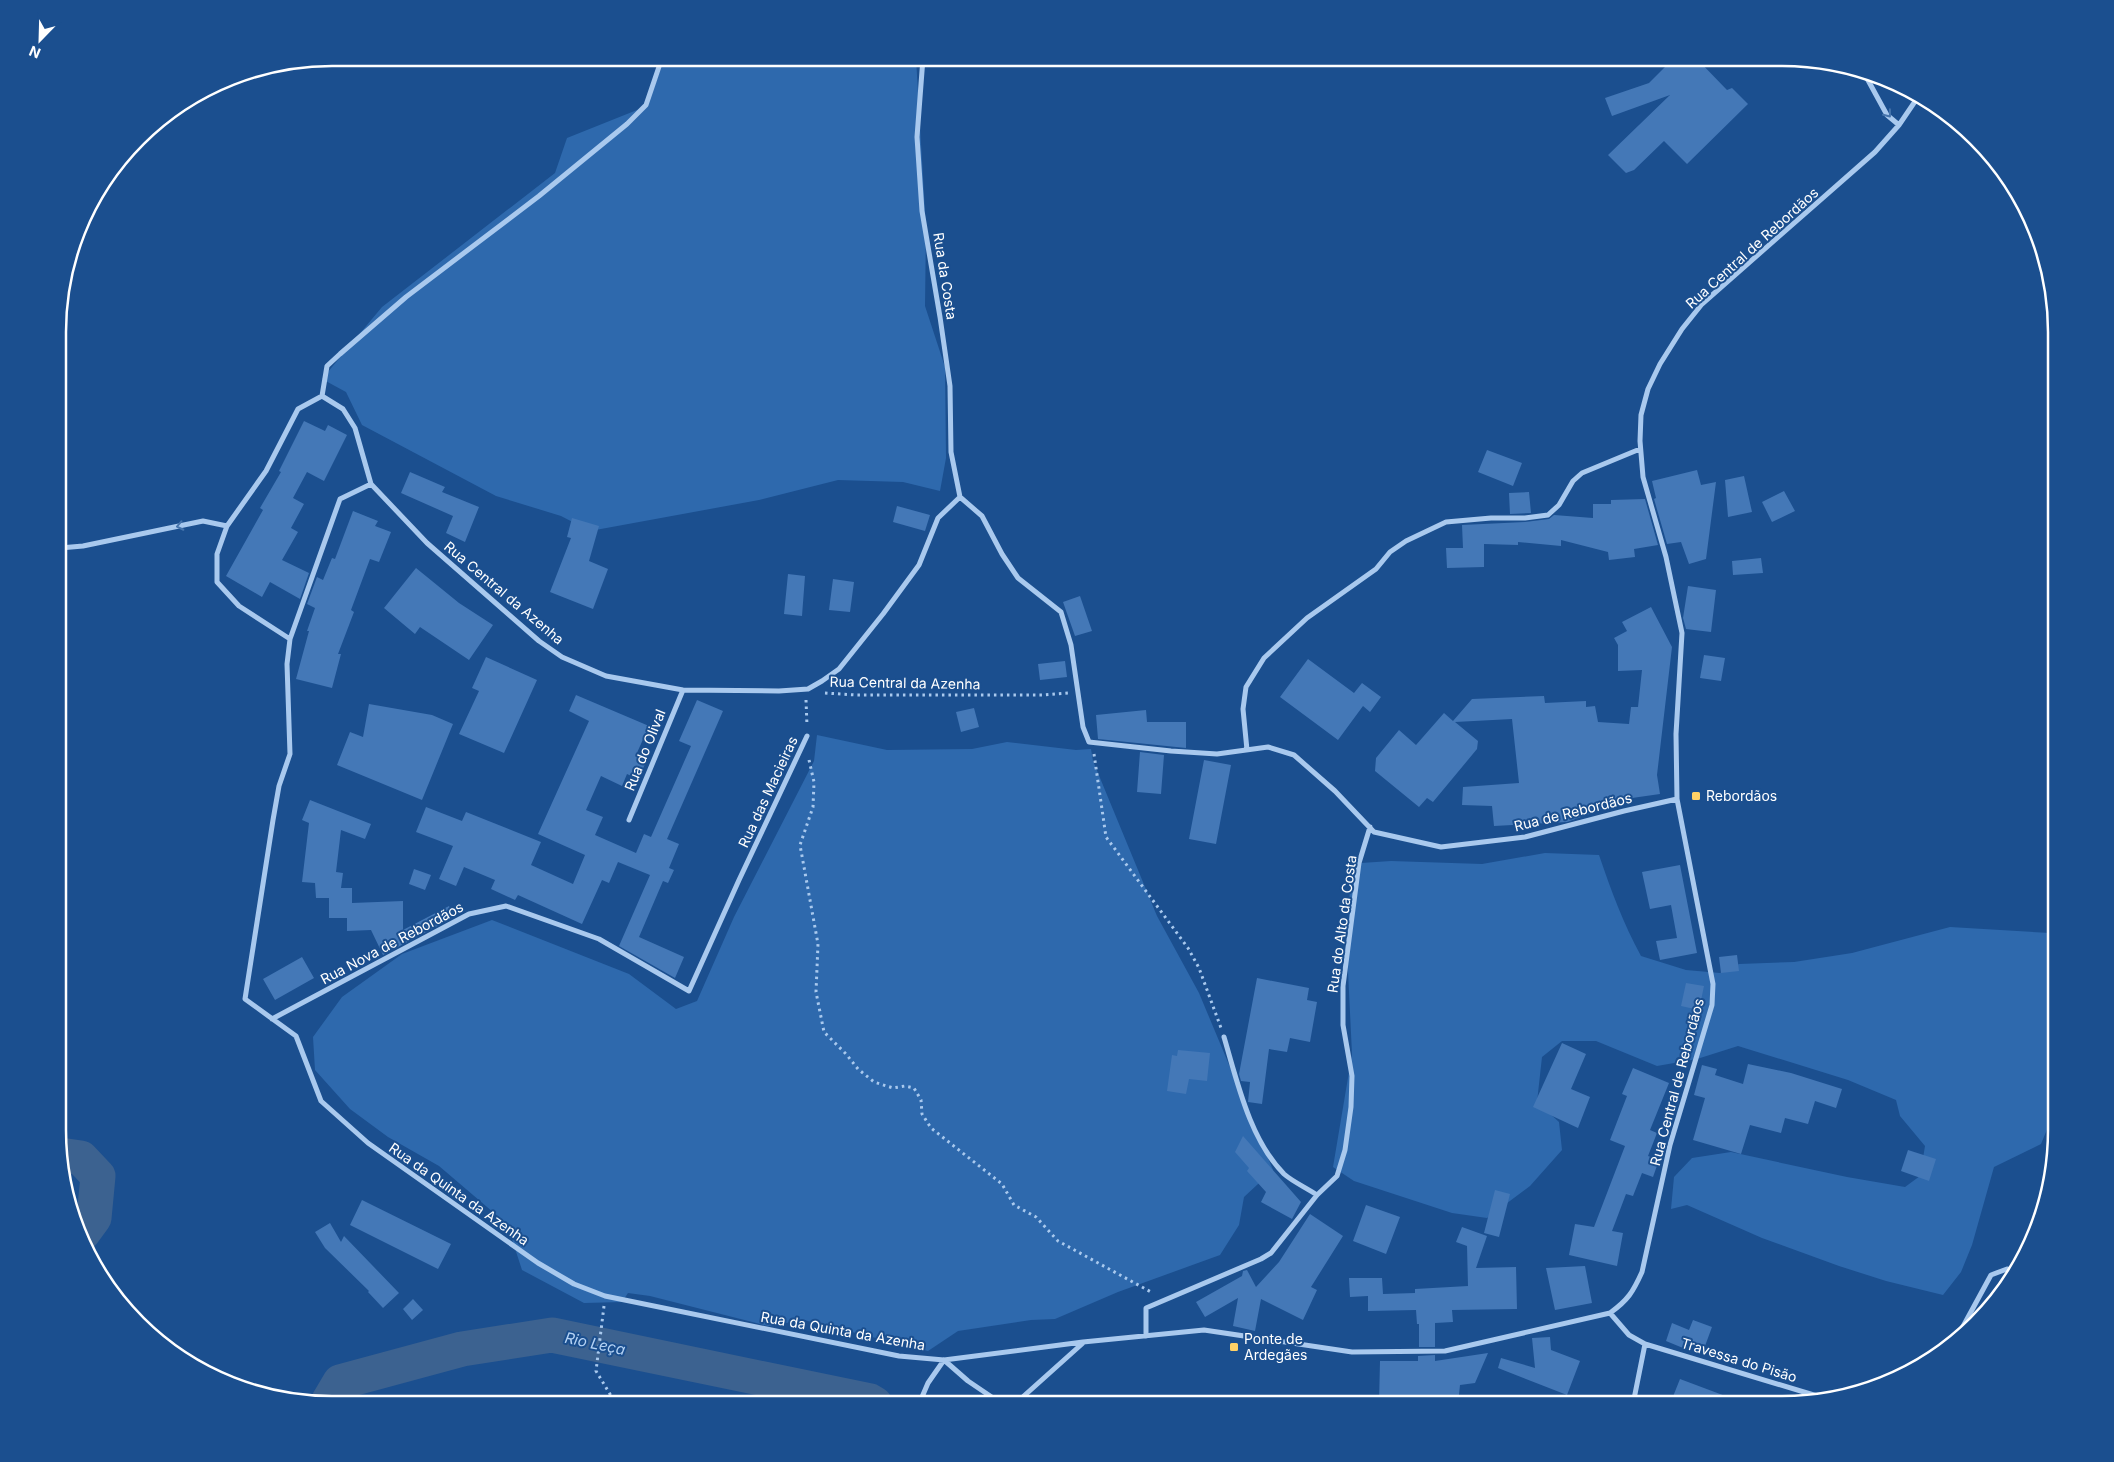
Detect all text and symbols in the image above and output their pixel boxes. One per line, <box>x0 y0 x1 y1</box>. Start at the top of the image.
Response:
north arrow <box>15 15 65 65</box>
text: N <box>26 43 43 62</box>
one-way arrow <box>1883 108 1892 117</box>
street label: Rua Central de Rebordãos <box>1682 184 1822 312</box>
street label: Rua da Costa <box>930 231 961 321</box>
one-way arrow <box>175 520 184 531</box>
street label: Rua Central da Azenha <box>441 538 568 648</box>
street label: Rua Central da Azenha <box>829 673 981 692</box>
street label: Rua do Olival <box>620 707 669 793</box>
street label: Rua das Macieiras <box>734 733 801 850</box>
place label: Rebordãos <box>1706 787 1777 804</box>
street label: Rua de Rebordãos <box>1512 789 1634 834</box>
marker: Rebordãos <box>1690 790 1702 802</box>
street label: Rua do Alto da Costa <box>1323 854 1360 994</box>
street label: Rua Nova de Rebordãos <box>317 898 466 987</box>
street label: Rua Central de Rebordãos <box>1646 996 1707 1167</box>
street label: Rua da Quinta da Azenha <box>386 1139 532 1248</box>
street label: Rua da Quinta da Azenha <box>760 1308 927 1353</box>
water label: Rio Leça <box>563 1328 627 1359</box>
place label: Ponte de Ardegães <box>1244 1330 1307 1363</box>
street label: Travessa do Pisão <box>1679 1334 1799 1385</box>
marker: Ponte de Ardegães <box>1228 1341 1240 1353</box>

